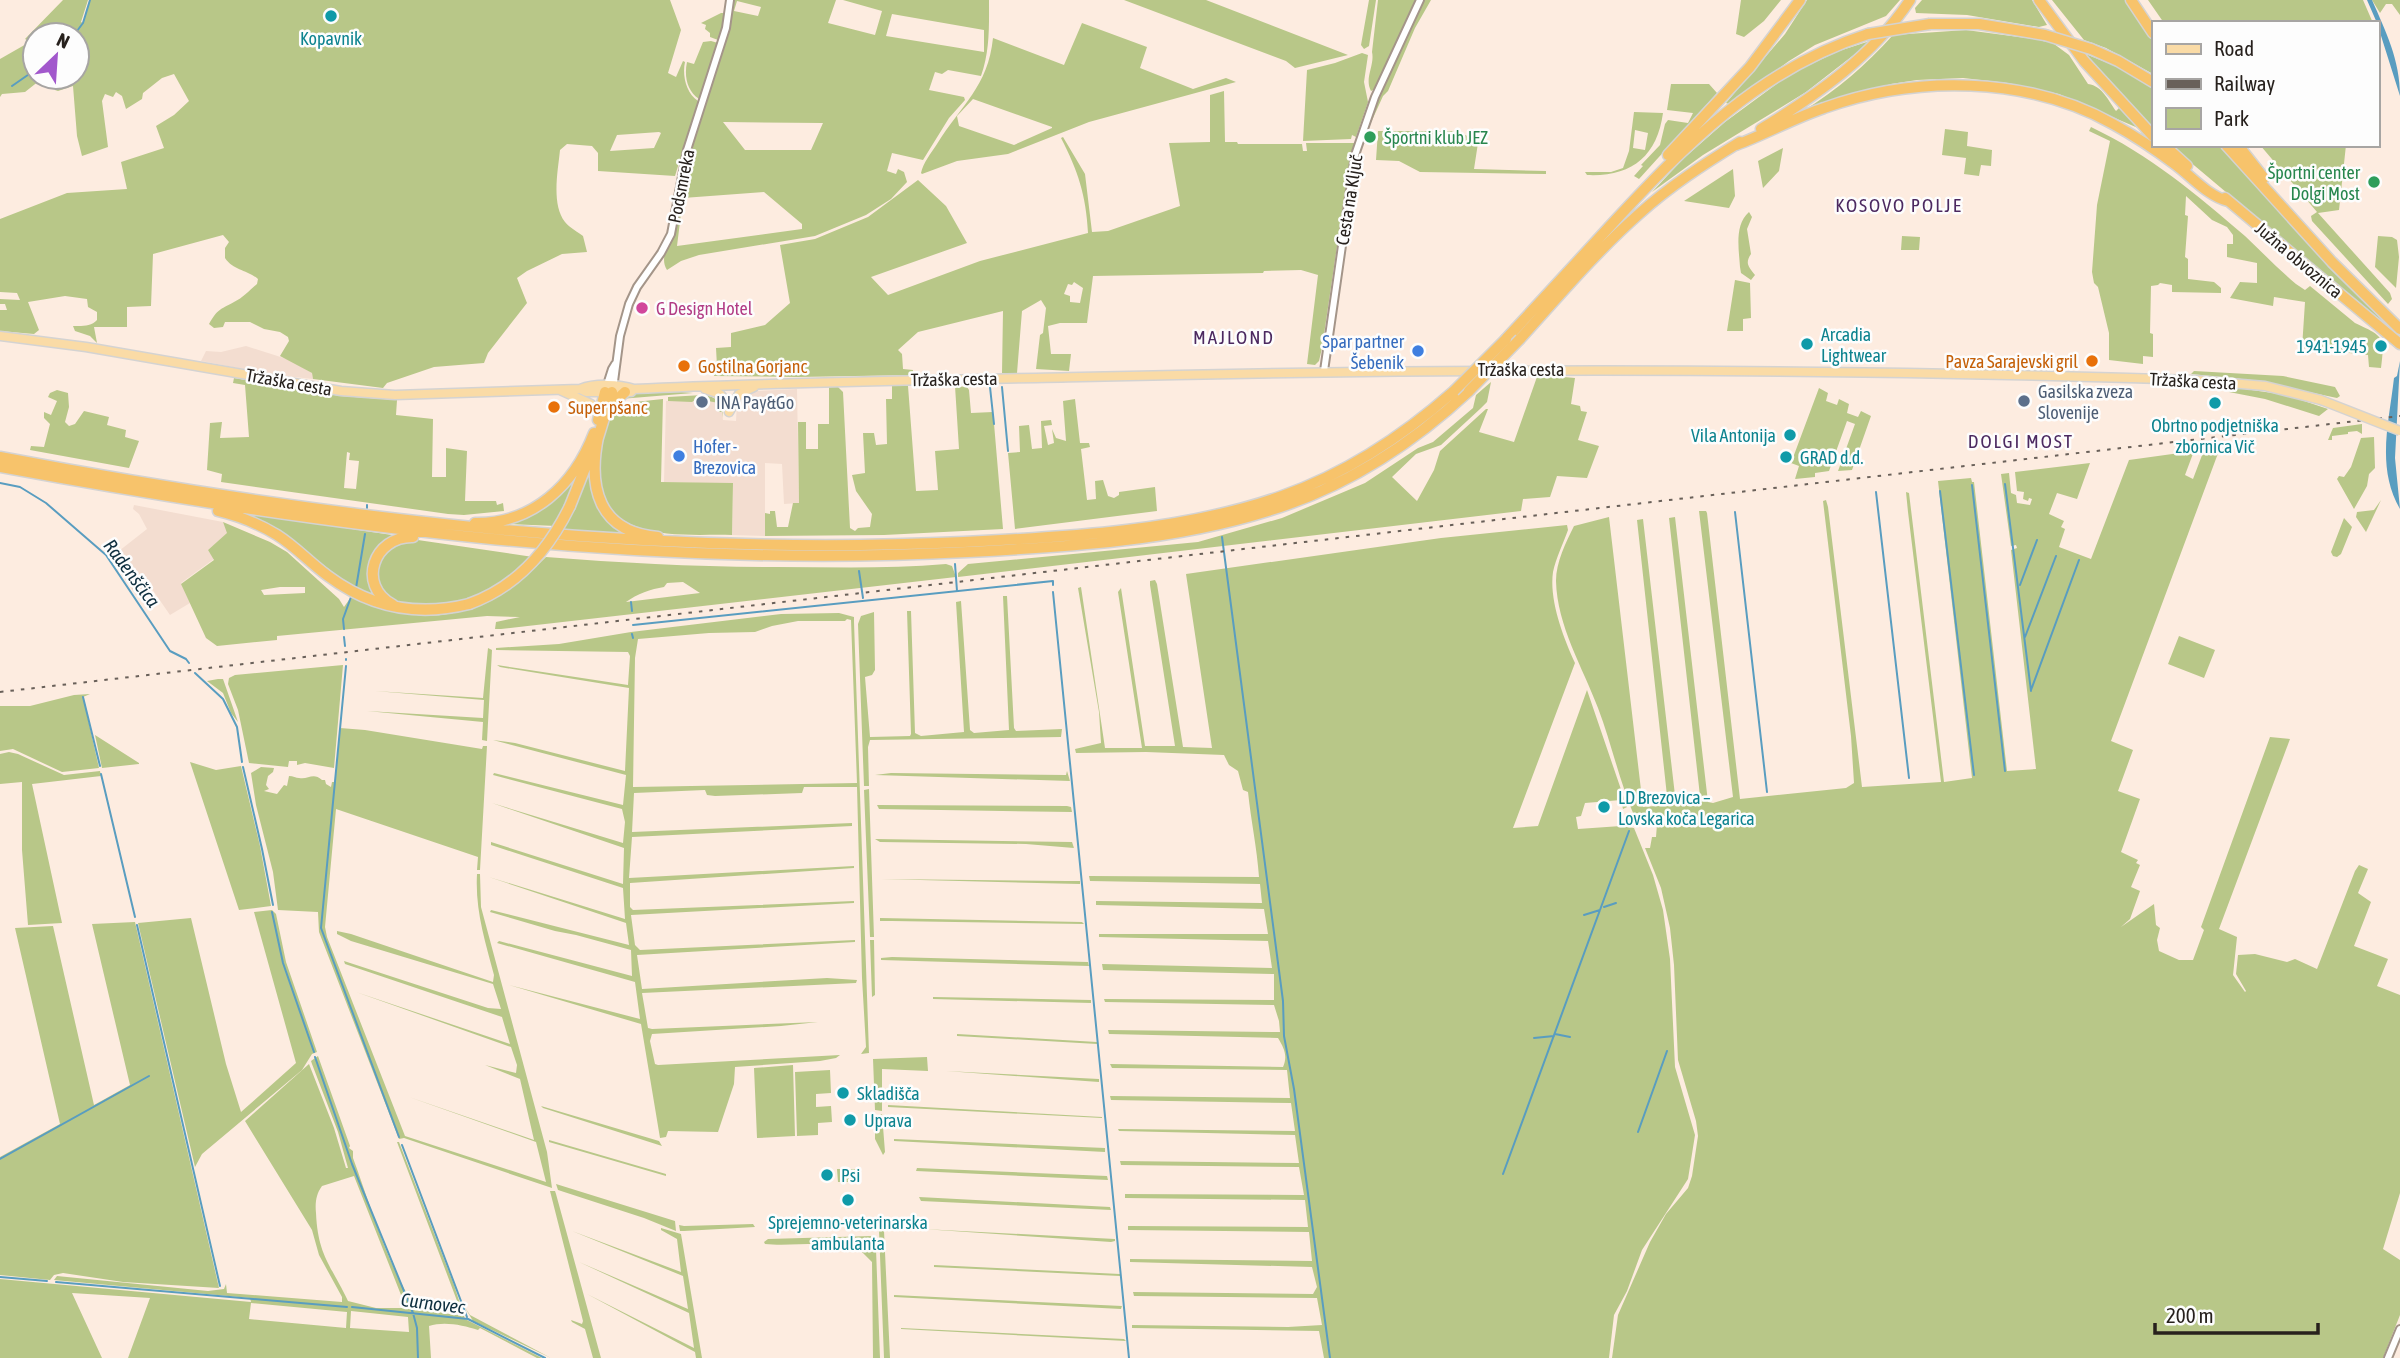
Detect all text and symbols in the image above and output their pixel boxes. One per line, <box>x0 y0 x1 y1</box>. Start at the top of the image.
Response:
marker: Kopavnik <box>323 8 339 24</box>
north arrow <box>21 21 91 91</box>
legend <box>2152 21 2379 147</box>
text: N <box>53 28 73 53</box>
place label: Kopavnik <box>300 28 362 49</box>
text: Road <box>2214 36 2254 60</box>
text: Railway <box>2214 71 2276 95</box>
text: Park <box>2214 106 2249 130</box>
place label: Športni klub JEZ <box>1384 127 1488 148</box>
marker: Športni klub JEZ <box>1362 129 1378 145</box>
street label: Podsmreka <box>664 147 698 225</box>
street label: Cesta na Ključ <box>1331 153 1367 247</box>
place label: Športni center Dolgi Most <box>2268 162 2361 204</box>
marker: Športni center Dolgi Most <box>2366 174 2382 190</box>
district label: KOSOVO POLJE <box>1835 194 1963 216</box>
street label: Južna obvoznica <box>2251 217 2347 303</box>
place label: G Design Hotel <box>656 298 753 319</box>
marker: G Design Hotel <box>634 300 650 316</box>
place label: Arcadia Lightwear <box>1821 324 1887 366</box>
district label: MAJLOND <box>1193 326 1275 348</box>
place label: Spar partner Šebenik <box>1322 331 1405 373</box>
marker: Arcadia Lightwear <box>1799 336 1815 352</box>
place label: 1941-1945 <box>2297 336 2367 357</box>
marker: 1941-1945 <box>2373 338 2389 354</box>
marker: Spar partner Šebenik <box>1410 343 1426 359</box>
place label: Pavza Sarajevski gril <box>1945 351 2078 372</box>
marker: Pavza Sarajevski gril <box>2084 353 2100 369</box>
place label: Gostilna Gorjanc <box>698 356 808 377</box>
marker: Gostilna Gorjanc <box>676 358 692 374</box>
street label: Tržaška cesta <box>1478 359 1564 380</box>
street label: Tržaška cesta <box>244 364 334 400</box>
street label: Tržaška cesta <box>910 368 998 390</box>
street label: Tržaška cesta <box>2149 368 2237 394</box>
place label: Gasilska zveza Slovenije <box>2038 381 2133 423</box>
place label: INA Pay&Go <box>716 392 794 413</box>
marker: Gasilska zveza Slovenije <box>2016 393 2032 409</box>
marker: INA Pay&Go <box>694 394 710 410</box>
marker: Obrtno podjetniška zbornica Vič <box>2207 395 2223 411</box>
place label: Super pšanc <box>568 397 648 418</box>
marker: Super pšanc <box>546 399 562 415</box>
place label: Obrtno podjetniška zbornica Vič <box>2151 415 2279 457</box>
place label: Vila Antonija <box>1691 425 1776 446</box>
marker: Vila Antonija <box>1782 427 1798 443</box>
district label: DOLGI MOST <box>1968 430 2074 452</box>
place label: Hofer - Brezovica <box>693 436 756 478</box>
place label: GRAD d.d. <box>1800 447 1863 468</box>
marker: Hofer - Brezovica <box>671 448 687 464</box>
marker: GRAD d.d. <box>1778 449 1794 465</box>
water label: Radenščica <box>99 535 165 611</box>
place label: LD Brezovica – Lovska koča Legarica <box>1618 787 1755 829</box>
marker: LD Brezovica – Lovska koča Legarica <box>1596 799 1612 815</box>
place label: Skladišča <box>857 1083 920 1104</box>
marker: Skladišča <box>835 1085 851 1101</box>
place label: Uprava <box>864 1110 912 1131</box>
marker: Uprava <box>842 1112 858 1128</box>
place label: Psi <box>841 1165 860 1186</box>
marker: Psi <box>819 1167 835 1183</box>
marker: Sprejemno-veterinarska ambulanta <box>840 1192 856 1208</box>
place label: Sprejemno-veterinarska ambulanta <box>768 1212 928 1254</box>
water label: Curnovec <box>400 1288 467 1318</box>
scale bar <box>2155 1292 2318 1336</box>
text: 200 m <box>2166 1303 2214 1327</box>

